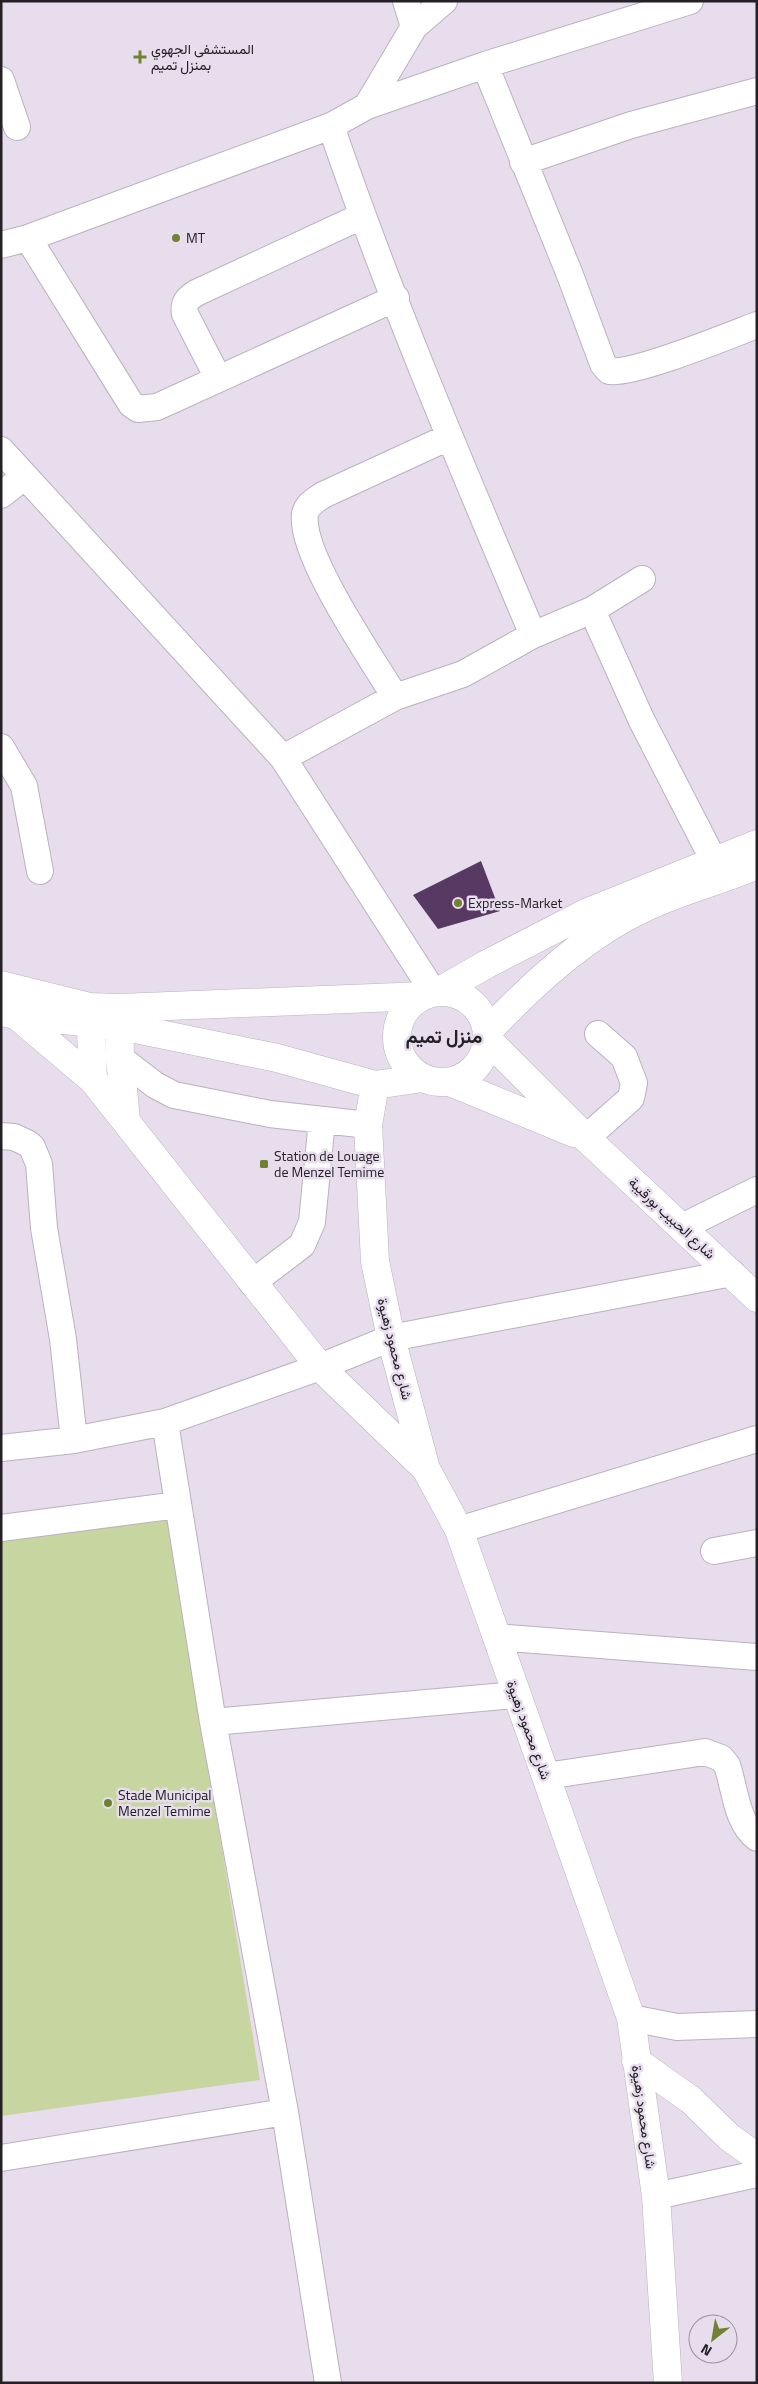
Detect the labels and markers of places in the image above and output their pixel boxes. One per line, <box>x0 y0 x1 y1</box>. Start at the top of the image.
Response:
place label: المستشفى الجهوي بمنزل تميم <box>151 38 254 75</box>
marker: المستشفى الجهوي بمنزل تميم <box>133 50 147 64</box>
place label: MT <box>186 227 206 248</box>
marker: MT <box>170 232 182 244</box>
place label: Express-Market <box>468 892 562 913</box>
marker: Express-Market <box>452 897 464 909</box>
place label: Station de Louage de Menzel Temime <box>274 1145 384 1182</box>
marker: Station de Louage de Menzel Temime <box>258 1158 270 1170</box>
place label: Stade Municipal Menzel Temime <box>118 1784 212 1821</box>
marker: Stade Municipal Menzel Temime <box>102 1797 114 1809</box>

